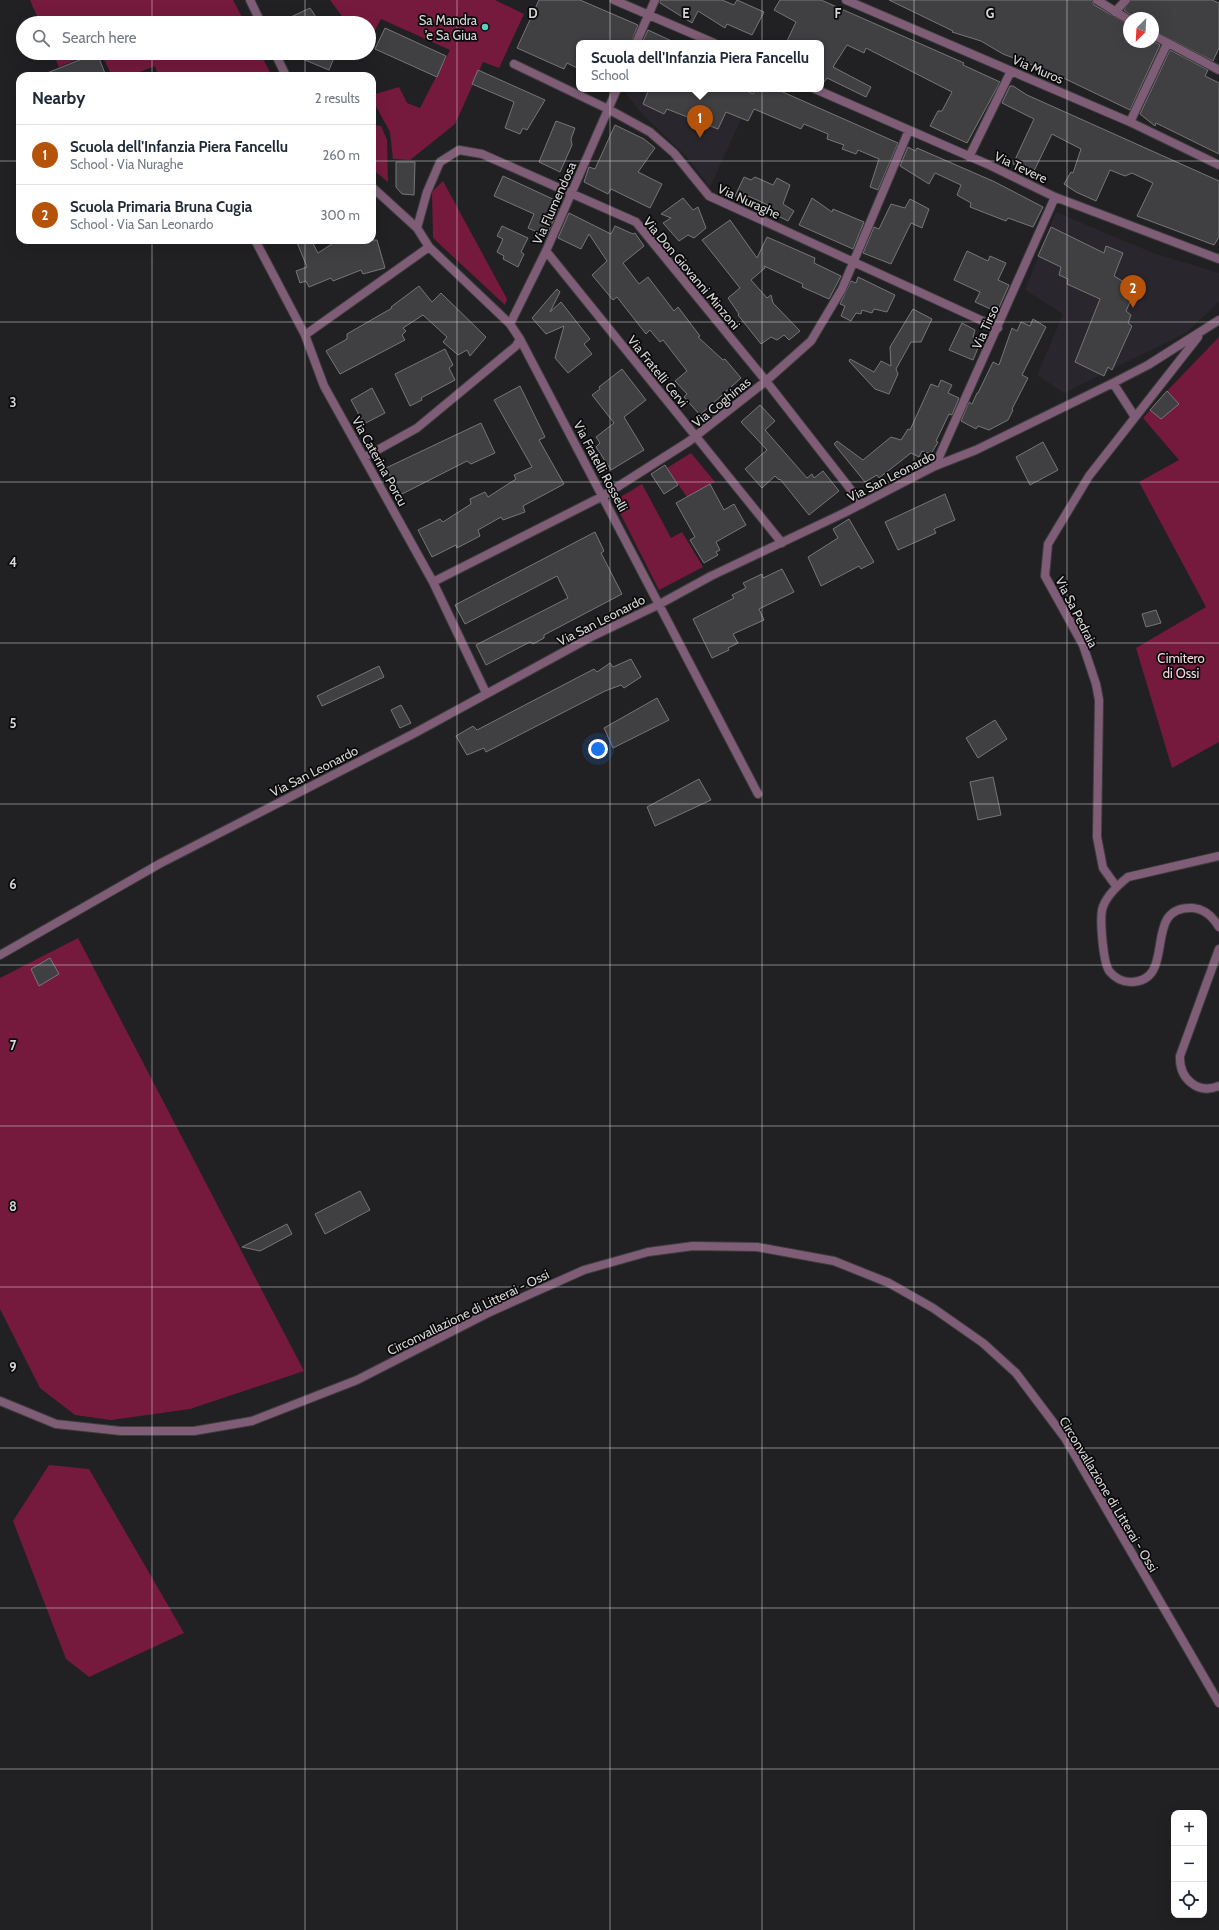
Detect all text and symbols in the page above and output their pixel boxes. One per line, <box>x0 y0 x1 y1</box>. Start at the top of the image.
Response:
text: D <box>528 5 538 21</box>
text: E <box>682 5 690 21</box>
text: F <box>835 5 842 21</box>
text: G <box>986 5 995 21</box>
place label: Sa Mandra ’e Sa Giua <box>419 12 478 43</box>
north arrow <box>1123 12 1159 48</box>
search box <box>16 16 376 60</box>
marker: Sa Mandra ’e Sa Giua <box>480 22 490 32</box>
icon: search <box>30 27 52 49</box>
text: Search here <box>62 29 137 47</box>
popup <box>576 40 824 92</box>
text: Scuola dell'Infanzia Piera Fancellu <box>591 49 809 67</box>
street label: Via Muros <box>1010 51 1067 87</box>
text: School <box>591 67 629 83</box>
text: Nearby <box>32 88 85 108</box>
text: 2 results <box>315 90 360 106</box>
pin: 1 <box>687 105 713 138</box>
text: Scuola dell'Infanzia Piera Fancellu <box>70 138 288 156</box>
text: 1 <box>43 147 47 163</box>
text: 260 m <box>322 147 360 163</box>
street label: Via Tevere <box>992 148 1050 186</box>
text: School · Via Nuraghe <box>70 156 184 172</box>
street label: Via Flumendosa <box>529 159 580 247</box>
street label: Via Nuraghe <box>715 180 783 222</box>
text: Scuola Primaria Bruna Cugia <box>70 198 252 216</box>
text: 2 <box>42 207 48 223</box>
text: 300 m <box>320 207 360 223</box>
street label: Via Don Giovanni Minzoni <box>640 213 744 333</box>
text: School · Via San Leonardo <box>70 216 213 232</box>
pin: 2 <box>1120 275 1146 308</box>
street label: Via Tirso <box>968 302 1002 352</box>
street label: Via Fratelli Cervi <box>624 332 692 410</box>
street label: Via Coghinas <box>689 373 754 430</box>
text: 3 <box>9 394 17 410</box>
street label: Via Caterina Porcu <box>349 413 411 509</box>
street label: Via Fratelli Rosselli <box>570 418 632 514</box>
street label: Via San Leonardo <box>844 447 938 505</box>
text: 4 <box>9 554 17 570</box>
street label: Via Sa Pedraia <box>1052 574 1102 651</box>
street label: Via San Leonardo <box>554 591 648 649</box>
park label: Cimitero di Ossi <box>1157 650 1205 681</box>
text: 5 <box>10 715 17 731</box>
your location <box>588 739 608 759</box>
street label: Via San Leonardo <box>267 742 361 800</box>
text: 6 <box>9 876 17 892</box>
text: 7 <box>10 1037 17 1053</box>
text: 8 <box>9 1198 17 1214</box>
street label: Circonvallazione di Litterai - Ossi <box>384 1266 552 1358</box>
text: 9 <box>9 1359 17 1375</box>
street label: Circonvallazione di Litterai - Ossi <box>1056 1413 1162 1575</box>
map controls <box>1171 1810 1207 1918</box>
button: + <box>1171 1810 1207 1846</box>
button: − <box>1171 1846 1207 1882</box>
button: locate <box>1171 1882 1207 1918</box>

